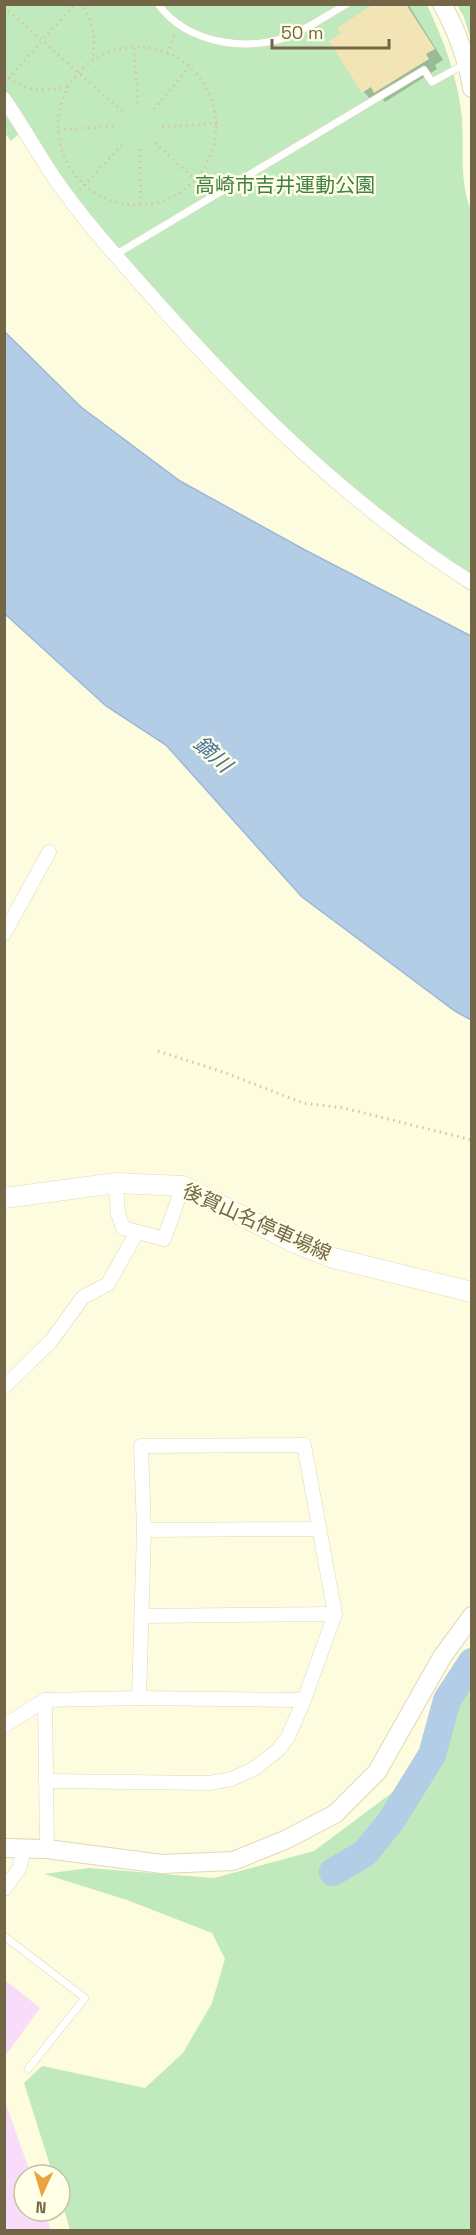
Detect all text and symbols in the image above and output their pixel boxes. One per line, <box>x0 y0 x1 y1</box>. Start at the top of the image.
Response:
scale bar <box>272 12 389 50</box>
text: 50 m <box>281 21 323 44</box>
park label: 高崎市吉井運動公園 <box>195 172 375 198</box>
water label: 鏑川 <box>188 730 239 779</box>
street label: 後賀山名停車場線 <box>179 1178 335 1266</box>
north arrow <box>12 2163 72 2223</box>
text: N <box>35 2197 47 2218</box>

